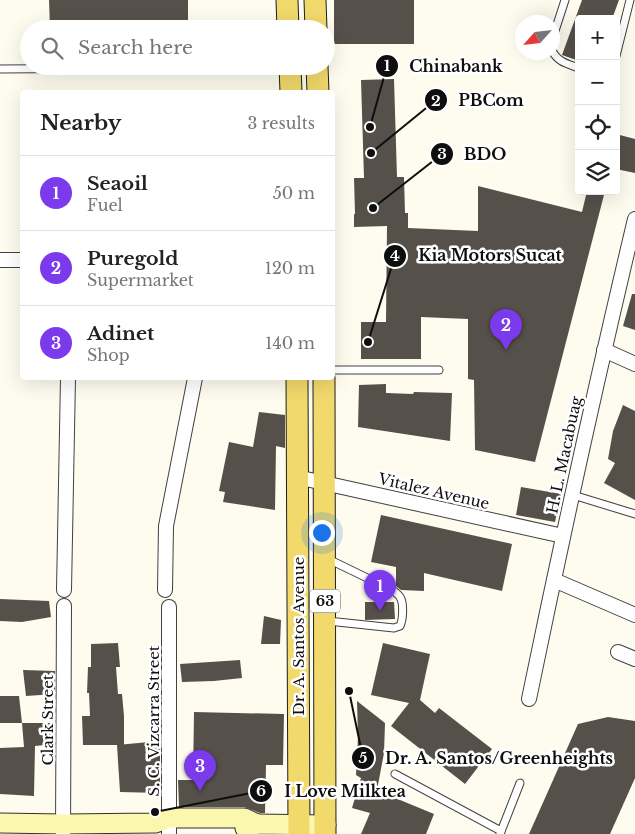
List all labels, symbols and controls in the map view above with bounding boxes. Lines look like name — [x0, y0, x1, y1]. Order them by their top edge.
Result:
north arrow — [515, 15, 560, 60]
map controls — [575, 15, 620, 195]
button: + — [575, 15, 620, 60]
search box — [20, 20, 335, 75]
icon: search — [38, 34, 66, 62]
text: Search here — [78, 36, 193, 59]
callout: Chinabank — [374, 51, 513, 82]
text: 1 — [384, 56, 391, 75]
text: Chinabank — [409, 56, 503, 76]
button: − — [575, 60, 620, 105]
callout: PBCom — [423, 85, 534, 116]
text: PBCom — [458, 90, 524, 110]
text: 2 — [431, 91, 441, 110]
button: locate — [575, 105, 620, 150]
text: Nearby — [40, 110, 121, 136]
text: 3 results — [247, 113, 315, 133]
callout: BDO — [429, 138, 517, 169]
text: 3 — [437, 144, 447, 163]
text: BDO — [464, 144, 506, 164]
button: layers — [575, 150, 620, 195]
text: Seaoil — [87, 172, 148, 195]
text: 1 — [53, 183, 59, 203]
text: 50 m — [273, 183, 315, 203]
text: Fuel — [87, 195, 123, 215]
callout: Kia Motors Sucat — [383, 240, 571, 271]
text: Kia Motors Sucat — [418, 245, 563, 265]
text: 4 — [390, 246, 400, 265]
text: Puregold — [87, 247, 179, 270]
text: 2 — [51, 258, 61, 278]
text: 120 m — [265, 258, 315, 278]
text: Supermarket — [87, 270, 194, 290]
pin: 2 — [490, 309, 522, 350]
text: Adinet — [87, 322, 154, 345]
text: 3 — [51, 333, 61, 353]
text: 140 m — [265, 333, 315, 353]
text: Shop — [87, 345, 130, 365]
street label: H. L. Macabuag — [542, 394, 586, 515]
street label: Vitalez Avenue — [376, 469, 491, 513]
your location — [309, 520, 335, 546]
street label: Dr. A. Santos Avenue — [289, 557, 308, 715]
pin: 1 — [364, 570, 396, 611]
road number: 63 — [310, 590, 340, 612]
street label: S. C. Vizcarra Street — [144, 645, 163, 796]
street label: Clark Street — [38, 674, 57, 765]
callout: Dr. A. Santos/Greenheights — [350, 743, 624, 774]
text: 5 — [359, 748, 368, 767]
text: Dr. A. Santos/Greenheights — [385, 748, 613, 768]
pin: 3 — [184, 750, 216, 791]
callout: I Love Milktea — [249, 775, 416, 806]
text: 6 — [256, 781, 266, 800]
text: I Love Milktea — [284, 781, 406, 801]

